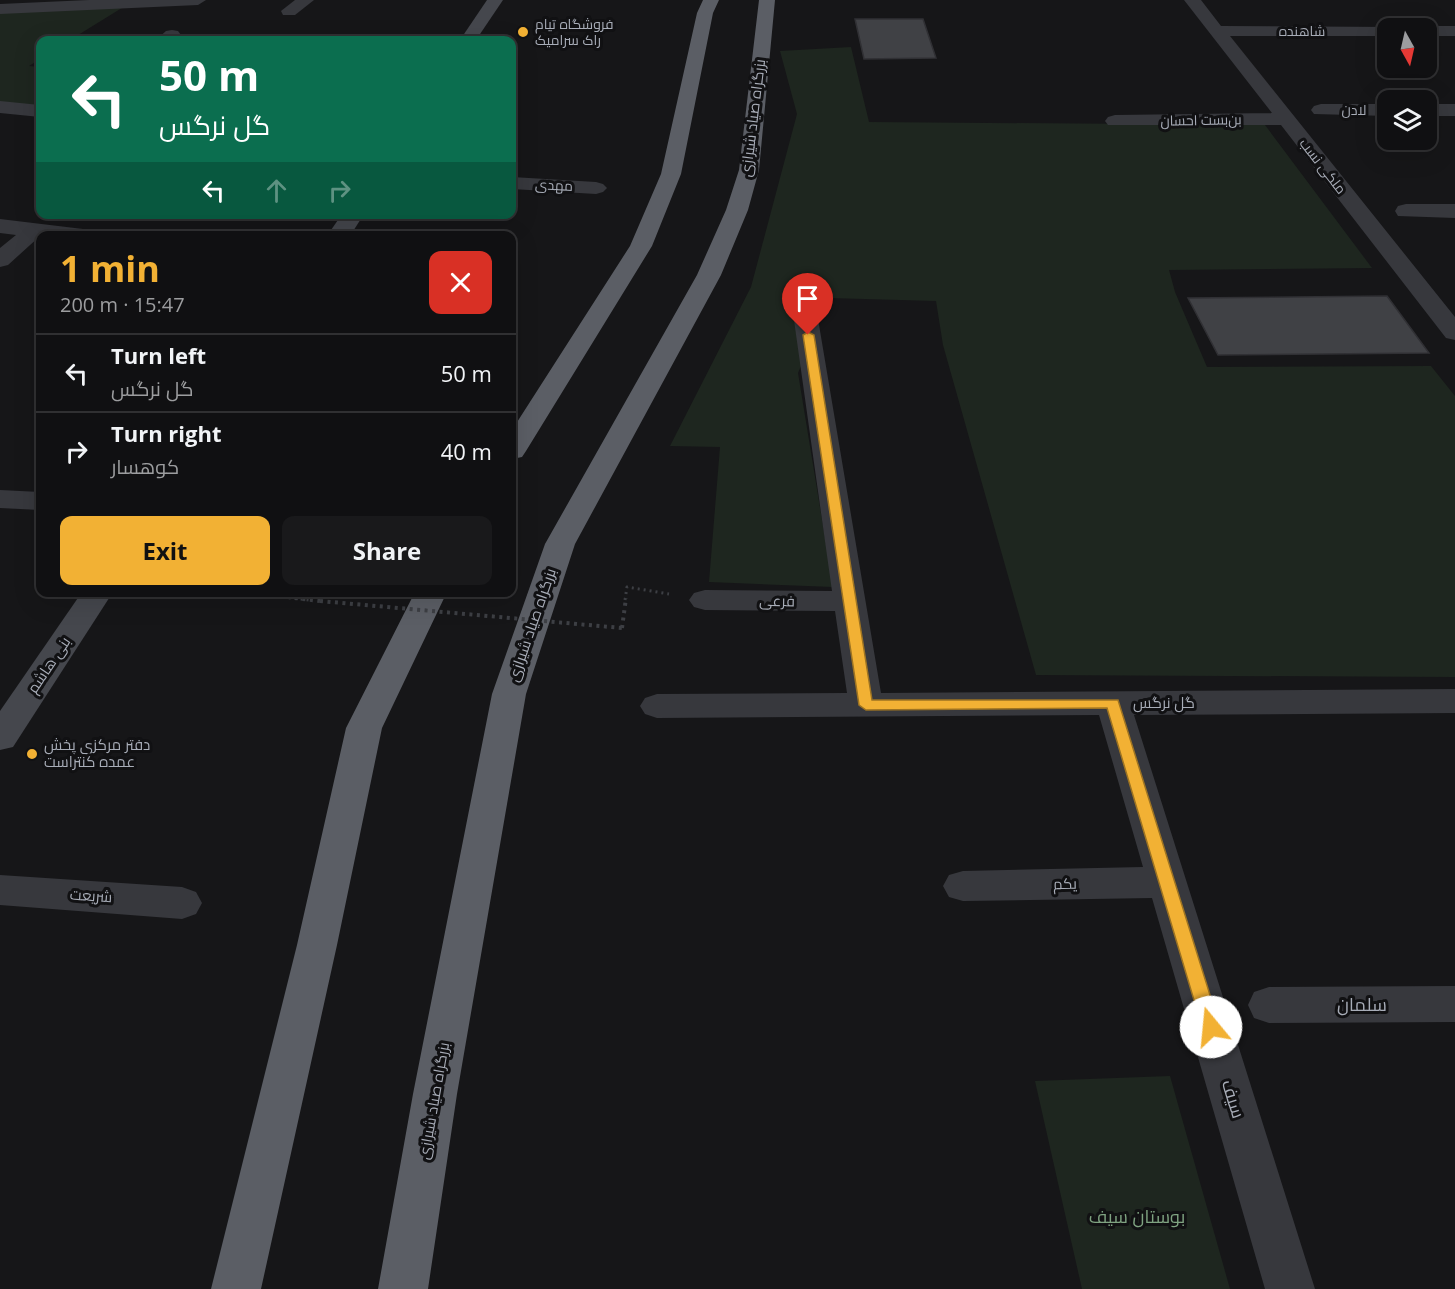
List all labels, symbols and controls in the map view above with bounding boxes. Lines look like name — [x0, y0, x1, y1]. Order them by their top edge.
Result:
place label: فروشگاه تیام راک سرامیک — [535, 14, 614, 49]
north arrow — [1377, 18, 1437, 78]
map controls — [1377, 18, 1437, 150]
street label: شاهنده — [1279, 21, 1325, 40]
marker: فروشگاه تیام راک سرامیک — [516, 25, 530, 39]
text: 50 m — [159, 46, 259, 103]
street label: بزرگراه صیاد شیرازی — [735, 58, 770, 178]
icon: left — [60, 60, 138, 138]
button: layers — [1377, 90, 1437, 150]
street label: لادن — [1341, 100, 1367, 119]
text: گل نرگس — [159, 106, 270, 143]
street label: بن‌بست احسان — [1160, 109, 1242, 130]
street label: ملکی نسب — [1296, 134, 1351, 197]
icon: left — [197, 174, 230, 207]
icon: ahead — [260, 174, 293, 207]
icon: right — [323, 174, 356, 207]
street label: مهدی — [534, 174, 574, 195]
text: 1 min — [60, 244, 160, 293]
button: close — [429, 251, 492, 314]
pin — [782, 273, 833, 335]
icon: arrive — [791, 282, 824, 315]
text: 200 m · 15:47 — [60, 291, 185, 318]
text: Turn left — [111, 340, 206, 370]
icon: left — [60, 357, 93, 390]
text: 50 m — [441, 358, 492, 388]
text: گل نرگس — [111, 375, 193, 402]
text: Turn right — [111, 418, 222, 448]
icon: right — [60, 435, 93, 468]
text: 40 m — [441, 436, 492, 466]
text: کوهسار — [111, 453, 179, 480]
button: Exit — [60, 516, 270, 585]
button: Share — [282, 516, 492, 585]
street label: بزرگراه صیاد شیرازی — [502, 565, 561, 684]
street label: فرعی — [759, 590, 795, 611]
street label: بنی هاشم — [22, 632, 75, 697]
street label: گل نرگس — [1133, 692, 1195, 713]
place label: دفتر مرکزی پخش عمده کنتراست — [44, 734, 150, 771]
marker: دفتر مرکزی پخش عمده کنتراست — [25, 747, 39, 761]
street label: یکم — [1053, 873, 1077, 894]
street label: شریعت — [69, 884, 113, 906]
street label: سلمان — [1337, 992, 1387, 1016]
position arrow — [1179, 995, 1243, 1059]
street label: بزرگراه صیاد شیرازی — [413, 1041, 454, 1161]
street label: سیف — [1217, 1076, 1251, 1121]
park label: بوستان سیف — [1089, 1204, 1185, 1228]

